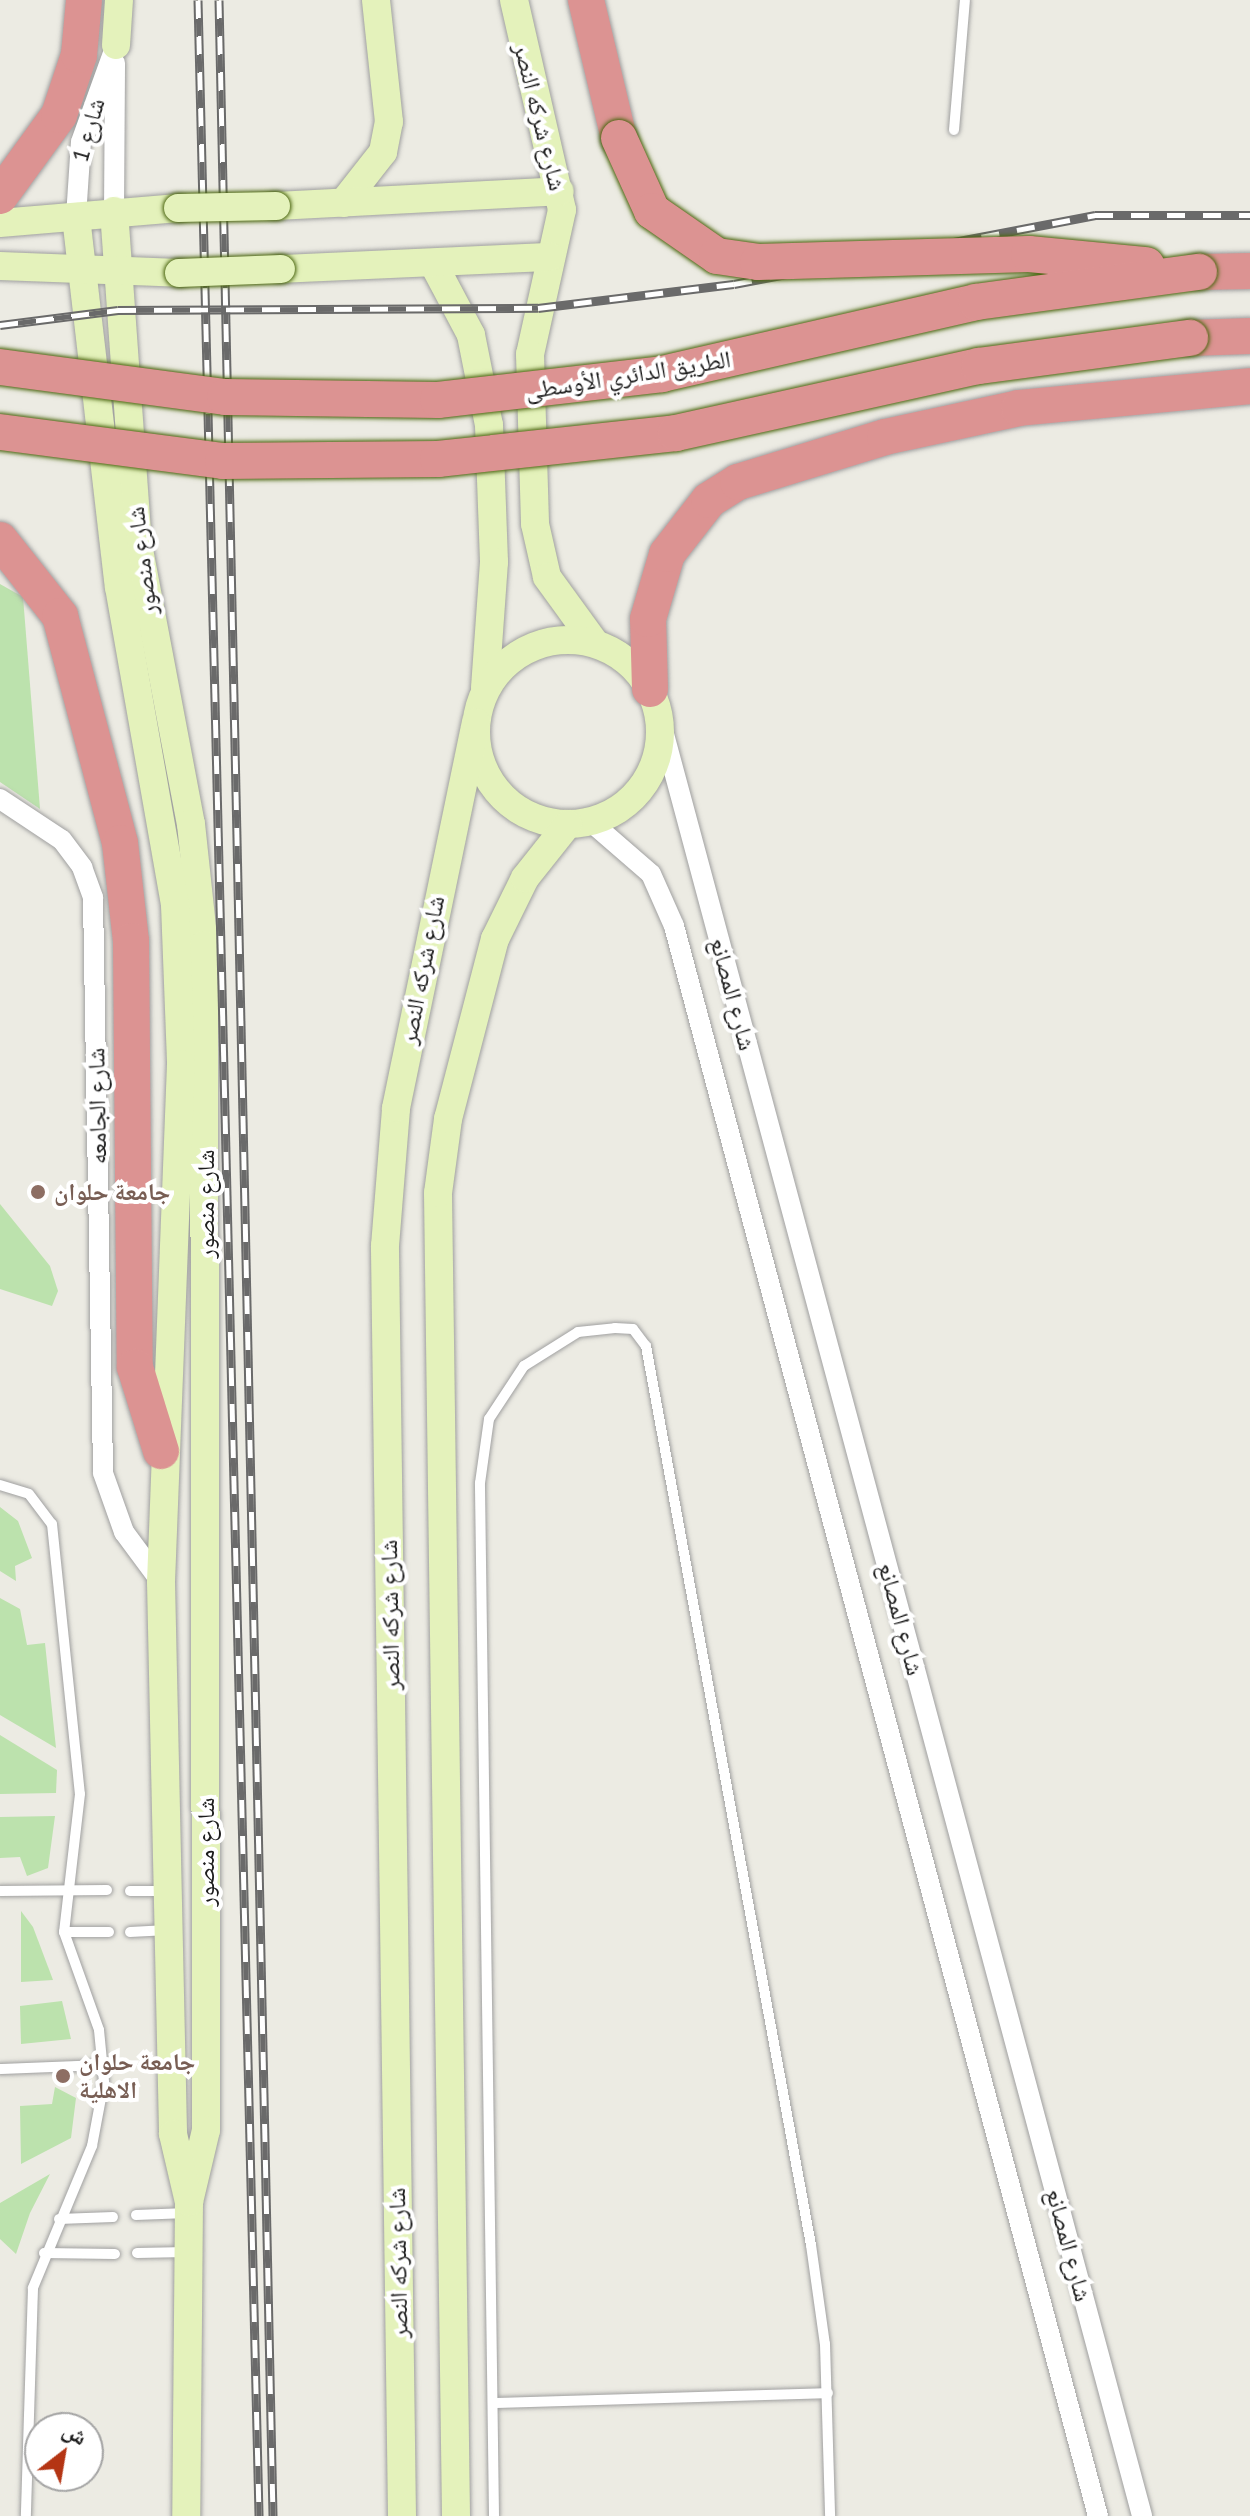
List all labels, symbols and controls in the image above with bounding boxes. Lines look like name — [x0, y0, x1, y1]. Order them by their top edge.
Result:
street label: شارع شركه النصر — [508, 40, 572, 194]
street label: شارع 1 — [65, 95, 111, 165]
street label: الطريق الدائري الأوسطى — [523, 345, 733, 405]
street label: شارع منصور — [121, 505, 163, 617]
street label: شارع شركه النصر — [393, 893, 451, 1047]
street label: شارع المصانع — [704, 934, 762, 1054]
street label: شارع الجامعه — [82, 1047, 112, 1165]
street label: شارع منصور — [192, 1149, 220, 1259]
place label: جامعة حلوان — [54, 1178, 170, 1206]
marker: جامعة حلوان — [29, 1183, 47, 1201]
street label: شارع شركه النصر — [374, 1539, 406, 1691]
street label: شارع المصانع — [872, 1559, 930, 1679]
street label: شارع منصور — [192, 1797, 220, 1907]
place label: جامعة حلوان الاهلية — [79, 2048, 195, 2104]
marker: جامعة حلوان الاهلية — [54, 2067, 72, 2085]
street label: شارع المصانع — [1040, 2185, 1098, 2305]
street label: شارع شركه النصر — [382, 2187, 414, 2339]
north arrow — [24, 2412, 104, 2492]
text: ش — [58, 2415, 93, 2451]

